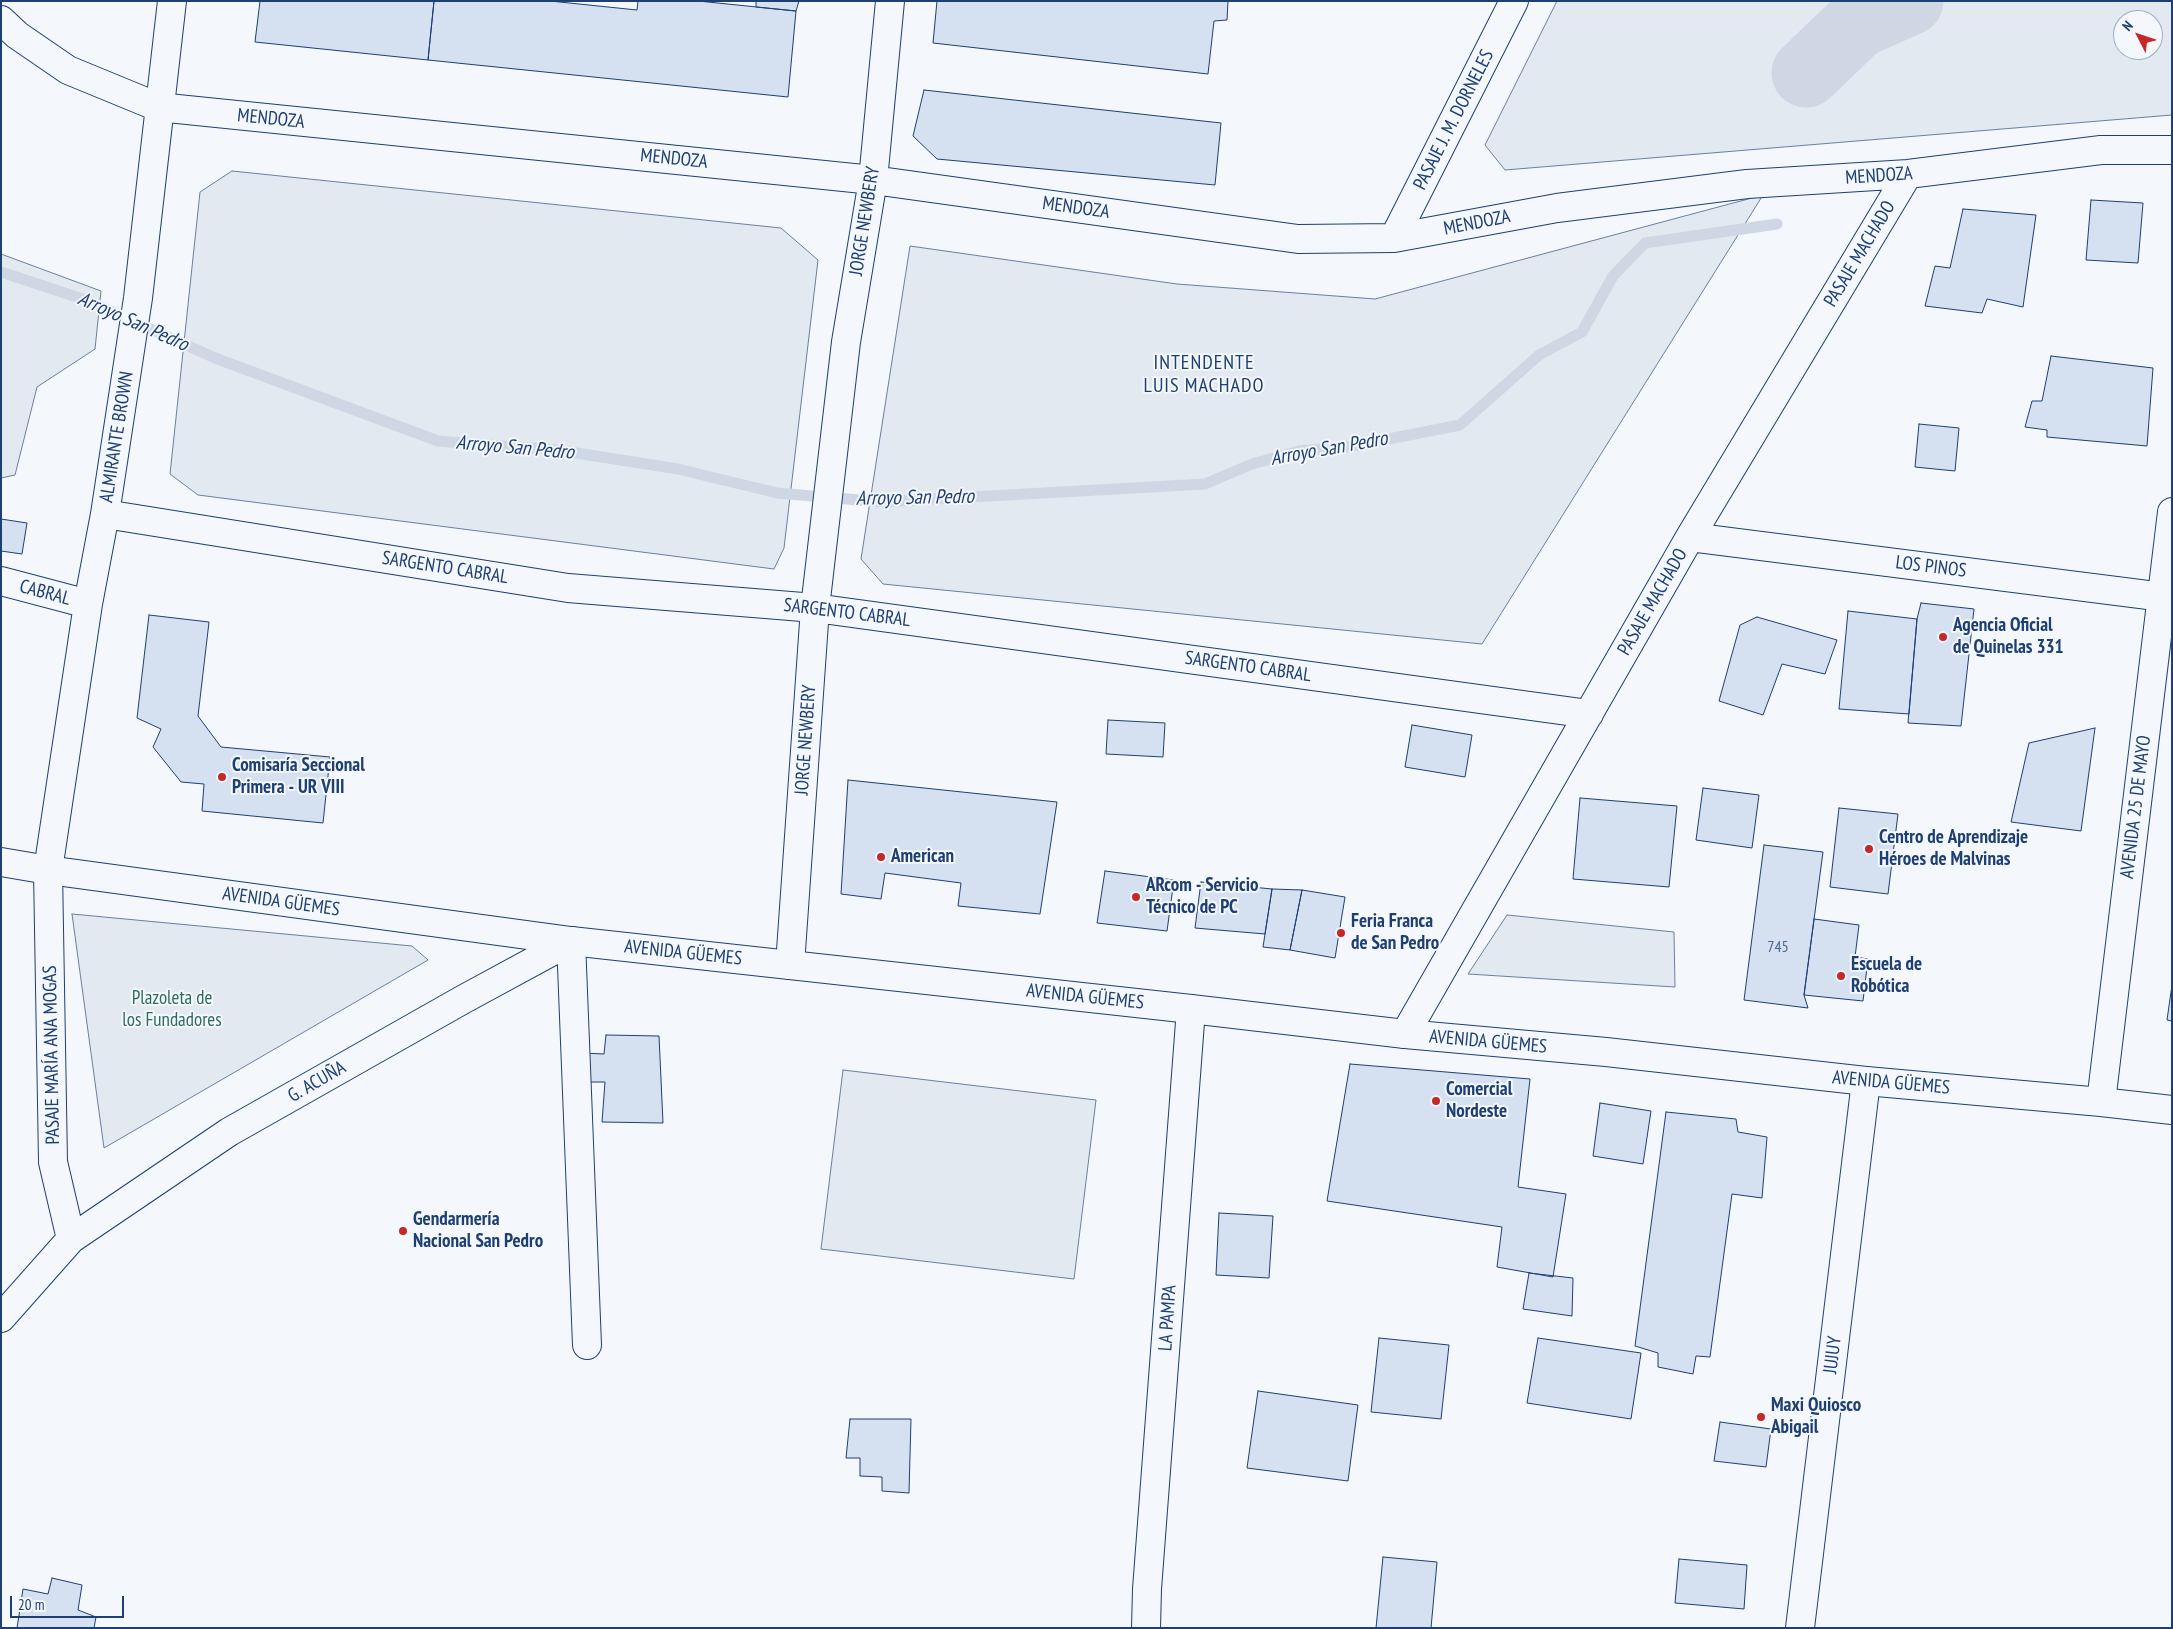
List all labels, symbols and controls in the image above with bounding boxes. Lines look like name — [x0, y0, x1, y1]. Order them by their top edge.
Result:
north arrow — [2113, 10, 2163, 60]
text: N — [2118, 17, 2137, 35]
street label: PASAJE J. M. DORNELES — [1409, 46, 1499, 194]
street label: MENDOZA — [236, 104, 306, 134]
street label: MENDOZA — [639, 144, 709, 174]
street label: MENDOZA — [1845, 162, 1913, 190]
street label: JORGE NEWBERY — [845, 165, 885, 277]
street label: MENDOZA — [1041, 192, 1111, 224]
street label: PASAJE MACHADO — [1819, 197, 1901, 311]
street label: MENDOZA — [1442, 205, 1512, 241]
water label: Arroyo San Pedro — [74, 287, 192, 357]
district label: INTENDENTE LUIS MACHADO — [1142, 351, 1266, 398]
street label: ALMIRANTE BROWN — [95, 370, 139, 504]
water label: Arroyo San Pedro — [1269, 427, 1389, 471]
water label: Arroyo San Pedro — [455, 431, 575, 465]
water label: Arroyo San Pedro — [856, 485, 974, 511]
street label: PASAJE MACHADO — [1613, 545, 1693, 659]
street label: SARGENTO CABRAL — [380, 547, 510, 589]
street label: LOS PINOS — [1894, 551, 1968, 583]
street label: CABRAL — [17, 575, 73, 611]
street label: SARGENTO CABRAL — [782, 594, 912, 632]
place label: Agencia Oficial de Quinelas 331 — [1953, 615, 2064, 659]
marker: Agencia Oficial de Quinelas 331 — [1937, 631, 1949, 643]
street label: SARGENTO CABRAL — [1183, 647, 1313, 687]
street label: JORGE NEWBERY — [791, 684, 821, 796]
street label: AVENIDA 25 DE MAYO — [2116, 734, 2156, 880]
place label: Comisaría Seccional Primera - UR VIII — [232, 755, 365, 799]
marker: Comisaría Seccional Primera - UR VIII — [216, 771, 228, 783]
place label: Centro de Aprendizaje Héroes de Malvinas — [1879, 827, 2028, 871]
marker: Centro de Aprendizaje Héroes de Malvinas — [1863, 843, 1875, 855]
place label: American — [891, 846, 954, 868]
marker: American — [875, 851, 887, 863]
place label: ARcom - Servicio Técnico de PC — [1146, 875, 1258, 919]
street label: AVENIDA GÜEMES — [221, 882, 341, 922]
marker: ARcom - Servicio Técnico de PC — [1130, 891, 1142, 903]
place label: Feria Franca de San Pedro — [1351, 911, 1439, 955]
marker: Feria Franca de San Pedro — [1335, 927, 1347, 939]
street label: AVENIDA GÜEMES — [623, 935, 743, 971]
house number: 745 — [1767, 937, 1789, 957]
place label: Escuela de Robótica — [1851, 954, 1922, 998]
street label: PASAJE MARÍA ANA MOGAS — [39, 965, 65, 1145]
marker: Escuela de Robótica — [1835, 970, 1847, 982]
street label: AVENIDA GÜEMES — [1025, 979, 1145, 1015]
park label: Plazoleta de los Fundadores — [122, 988, 222, 1032]
street label: AVENIDA GÜEMES — [1428, 1025, 1548, 1059]
street label: G. ACUÑA — [284, 1056, 350, 1108]
street label: AVENIDA GÜEMES — [1831, 1066, 1951, 1100]
place label: Comercial Nordeste — [1446, 1079, 1512, 1123]
marker: Comercial Nordeste — [1430, 1095, 1442, 1107]
place label: Gendarmería Nacional San Pedro — [413, 1209, 543, 1253]
marker: Gendarmería Nacional San Pedro — [397, 1225, 409, 1237]
street label: LA PAMPA — [1154, 1284, 1182, 1352]
street label: JUJUY — [1819, 1335, 1847, 1375]
place label: Maxi Quiosco Abigail — [1771, 1395, 1861, 1439]
marker: Maxi Quiosco Abigail — [1755, 1411, 1767, 1423]
scale bar — [12, 1586, 126, 1618]
text: 20 m — [18, 1595, 44, 1614]

